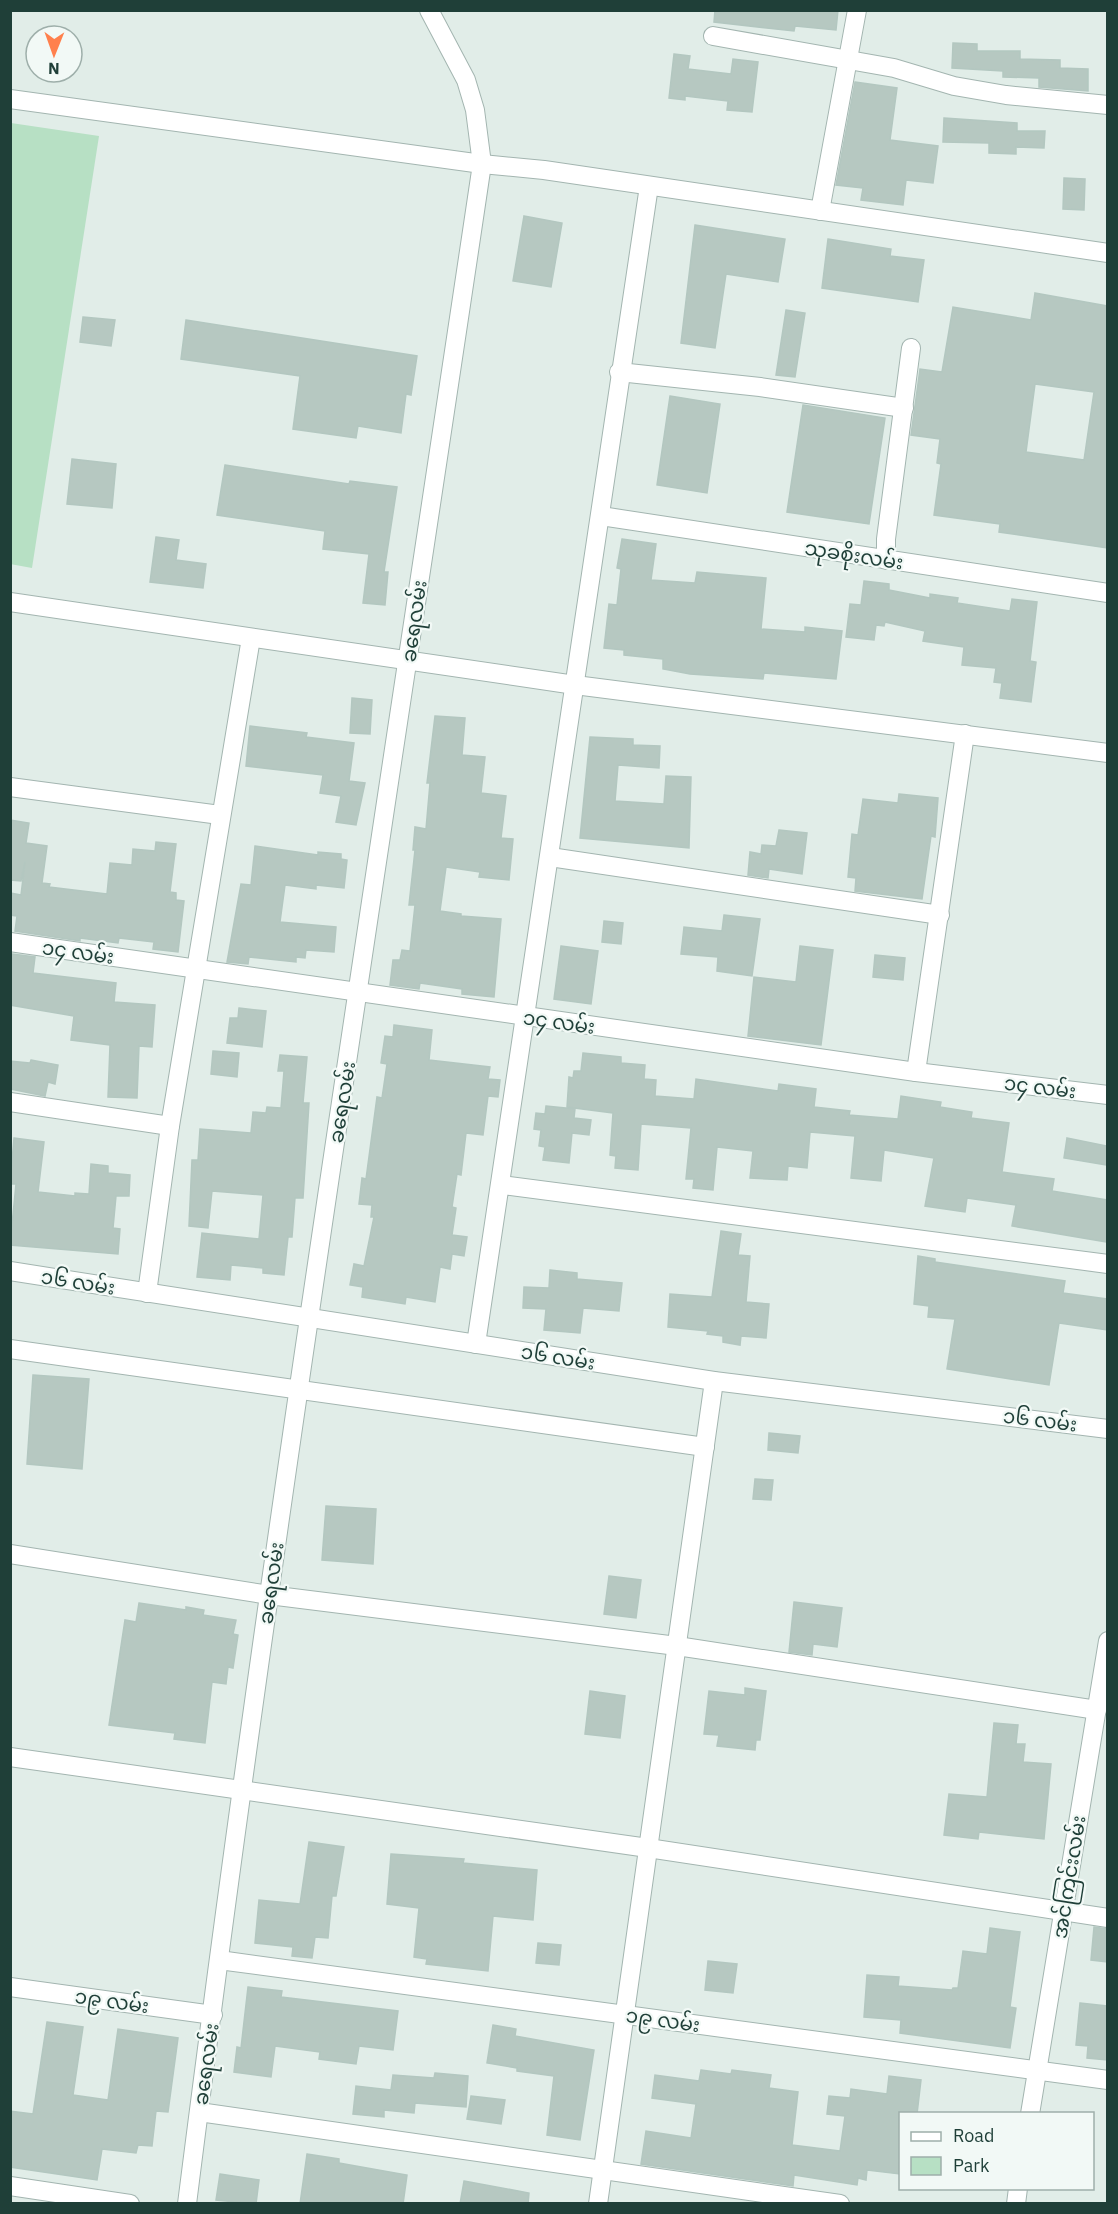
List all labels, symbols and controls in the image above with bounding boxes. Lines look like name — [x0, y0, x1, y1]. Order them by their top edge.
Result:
north arrow — [24, 24, 84, 84]
text: N — [48, 59, 60, 79]
street label: သုခစိုးလမ်း — [802, 533, 905, 580]
street label: ခရေလမ်း — [394, 578, 436, 664]
street label: ၁၄ လမ်း — [40, 933, 116, 973]
street label: ၁၄ လမ်း — [521, 1003, 597, 1043]
street label: ခရေလမ်း — [322, 1059, 364, 1145]
street label: ၁၄ လမ်း — [1002, 1069, 1078, 1107]
street label: ၁၆ လမ်း — [39, 1262, 117, 1301]
street label: ၁၆ လမ်း — [519, 1337, 597, 1376]
street label: ၁၆ လမ်း — [1001, 1402, 1079, 1437]
street label: ခရေလမ်း — [251, 1540, 293, 1626]
street label: အင်ကြင်းလမ်း — [1045, 1813, 1095, 1941]
street label: ၁၉ လမ်း — [73, 1982, 151, 2022]
street label: ၁၉ လမ်း — [624, 2001, 702, 2041]
street label: ခရေလမ်း — [186, 2021, 228, 2107]
legend — [899, 2112, 1094, 2190]
text: Road — [953, 2124, 994, 2147]
text: Park — [953, 2154, 990, 2177]

